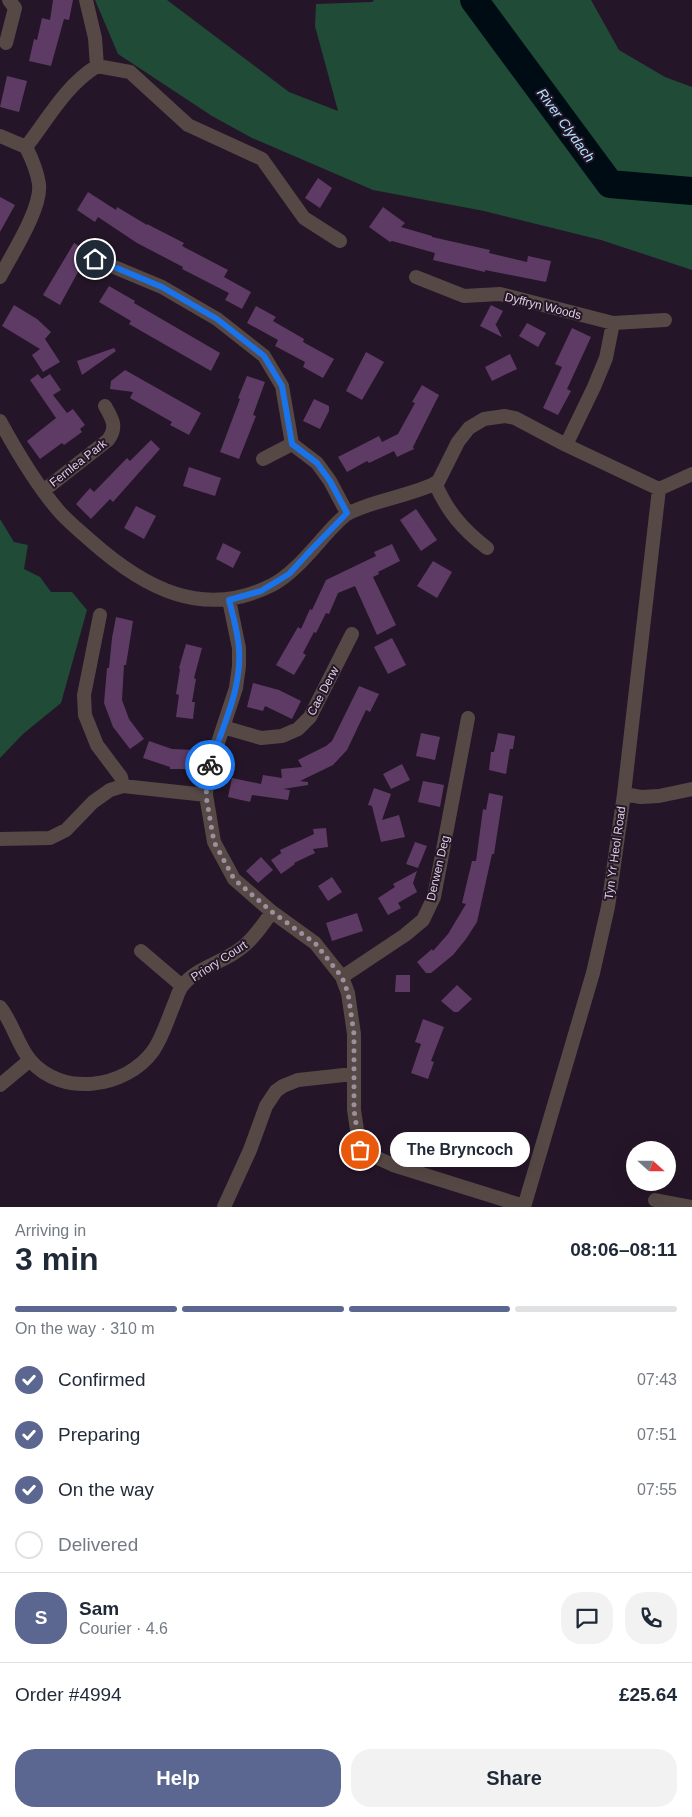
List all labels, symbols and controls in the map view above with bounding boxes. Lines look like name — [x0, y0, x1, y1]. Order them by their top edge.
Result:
water label: River Clydach — [534, 85, 598, 165]
pin — [74, 238, 116, 280]
icon: home — [81, 245, 109, 273]
street label: Dyffryn Woods — [503, 290, 583, 322]
street label: Fernlea Park — [47, 436, 110, 490]
street label: Cae Derw — [304, 664, 342, 718]
courier — [185, 740, 235, 790]
icon: bike — [196, 751, 224, 779]
street label: Tyn Yr Heol Road — [601, 805, 629, 901]
street label: Derwen Deg — [424, 834, 452, 902]
street label: Priory Court — [188, 937, 250, 984]
pin — [339, 1129, 381, 1171]
callout: The Bryncoch — [390, 1132, 530, 1168]
icon: bag — [346, 1136, 374, 1164]
text: The Bryncoch — [407, 1141, 513, 1158]
north arrow — [626, 1141, 676, 1191]
map controls — [626, 1141, 676, 1191]
text: Arriving in — [15, 1222, 86, 1239]
text: 08:06–08:11 — [570, 1239, 677, 1260]
text: 3 min — [15, 1241, 99, 1277]
text: On the way · 310 m — [15, 1320, 155, 1337]
icon: check — [15, 1366, 43, 1394]
text: Confirmed — [58, 1369, 146, 1390]
text: 07:43 — [637, 1371, 677, 1388]
icon: check — [15, 1421, 43, 1449]
text: Preparing — [58, 1424, 140, 1445]
text: 07:51 — [637, 1426, 677, 1443]
icon: check — [15, 1476, 43, 1504]
text: On the way — [58, 1479, 154, 1500]
text: 07:55 — [637, 1481, 677, 1498]
text: Delivered — [58, 1534, 138, 1555]
button: chat — [561, 1592, 613, 1644]
button: phone — [625, 1592, 677, 1644]
text: Sam — [79, 1598, 119, 1619]
text: S — [35, 1607, 47, 1628]
text: Courier · 4.6 — [79, 1620, 168, 1637]
text: Order #4994 — [15, 1684, 122, 1705]
text: £25.64 — [619, 1684, 677, 1705]
button: Help — [15, 1749, 341, 1807]
button: Share — [351, 1749, 677, 1807]

